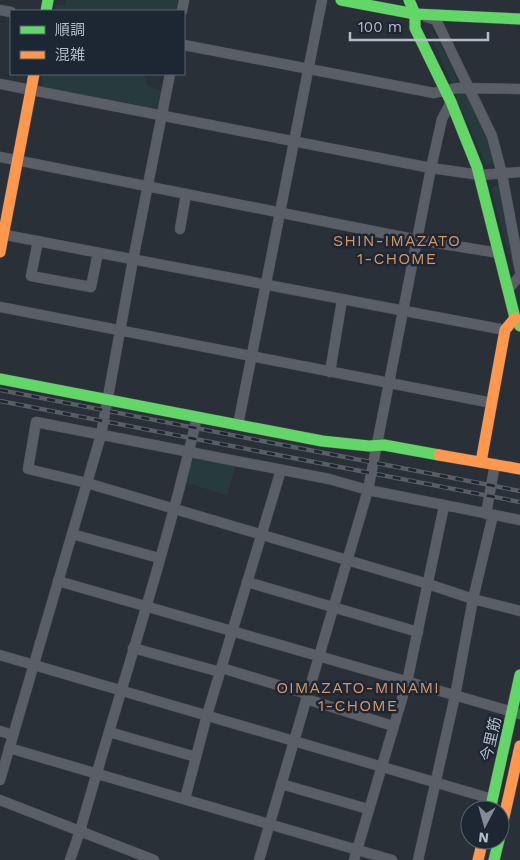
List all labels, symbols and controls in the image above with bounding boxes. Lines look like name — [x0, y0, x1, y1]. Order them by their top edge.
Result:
legend — [10, 10, 185, 75]
scale bar — [350, 10, 488, 42]
text: 100 m — [358, 18, 402, 36]
text: 順調 — [55, 21, 85, 39]
text: 混雑 — [55, 46, 85, 64]
district label: SHIN-IMAZATO 1-CHOME — [333, 231, 461, 268]
district label: OIMAZATO-MINAMI 1-CHOME — [276, 678, 440, 715]
street label: 今里筋 — [477, 715, 505, 763]
north arrow — [460, 800, 510, 850]
text: N — [478, 829, 490, 846]

